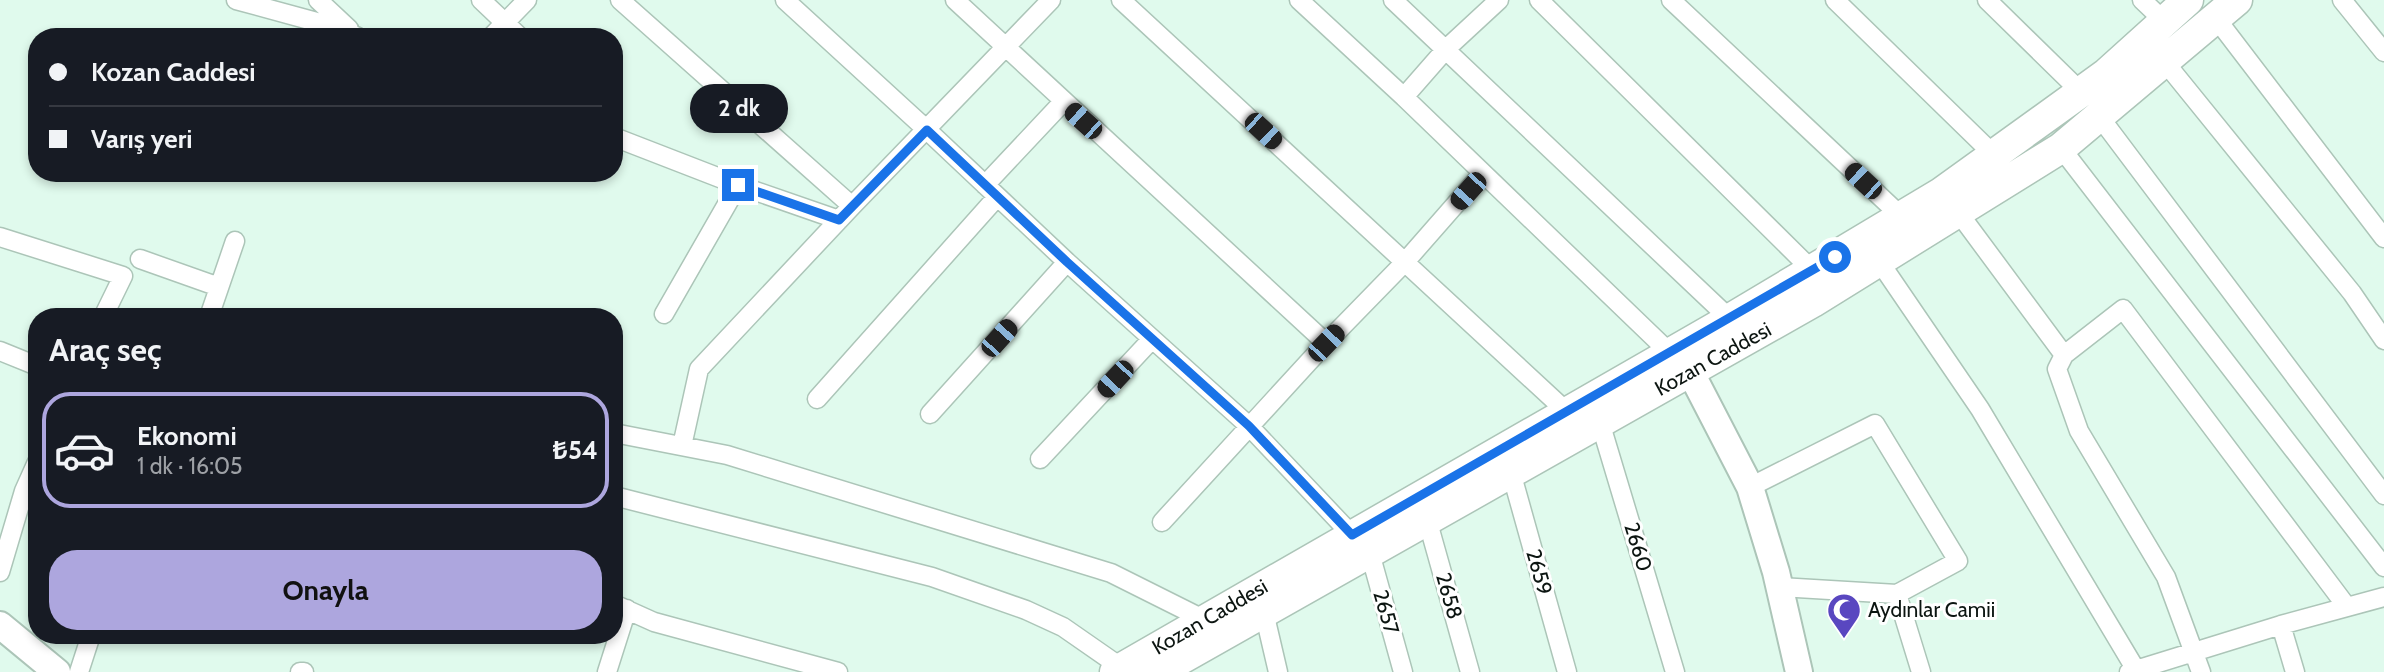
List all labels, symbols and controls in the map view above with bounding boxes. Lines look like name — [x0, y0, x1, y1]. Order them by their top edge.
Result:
text: Kozan Caddesi — [91, 56, 256, 88]
callout: 2 dk — [689, 83, 787, 132]
text: 2 dk — [718, 94, 760, 122]
car — [1061, 99, 1106, 143]
car — [1241, 109, 1286, 153]
text: Varış yeri — [91, 123, 193, 155]
car — [1841, 159, 1886, 203]
car — [1447, 168, 1490, 214]
route end — [722, 169, 754, 201]
route start — [1819, 241, 1851, 273]
car — [978, 315, 1021, 361]
street label: Kozan Caddesi — [1650, 316, 1775, 401]
car — [1304, 321, 1349, 365]
text: Araç seç — [49, 330, 162, 369]
car — [1093, 356, 1138, 402]
icon: car — [53, 419, 116, 482]
text: Ekonomi — [137, 420, 237, 452]
text: ₺54 — [552, 434, 598, 466]
text: 1 dk · 16:05 — [137, 452, 242, 480]
street label: 2660 — [1619, 520, 1658, 574]
street label: 2659 — [1521, 546, 1558, 598]
button: Onayla — [49, 550, 602, 630]
street label: 2658 — [1431, 570, 1468, 622]
street label: Kozan Caddesi — [1148, 573, 1272, 660]
street label: 2657 — [1368, 587, 1405, 637]
mosque icon: Aydınlar Camii — [1825, 591, 1863, 640]
place label: Aydınlar Camii — [1868, 597, 1995, 622]

